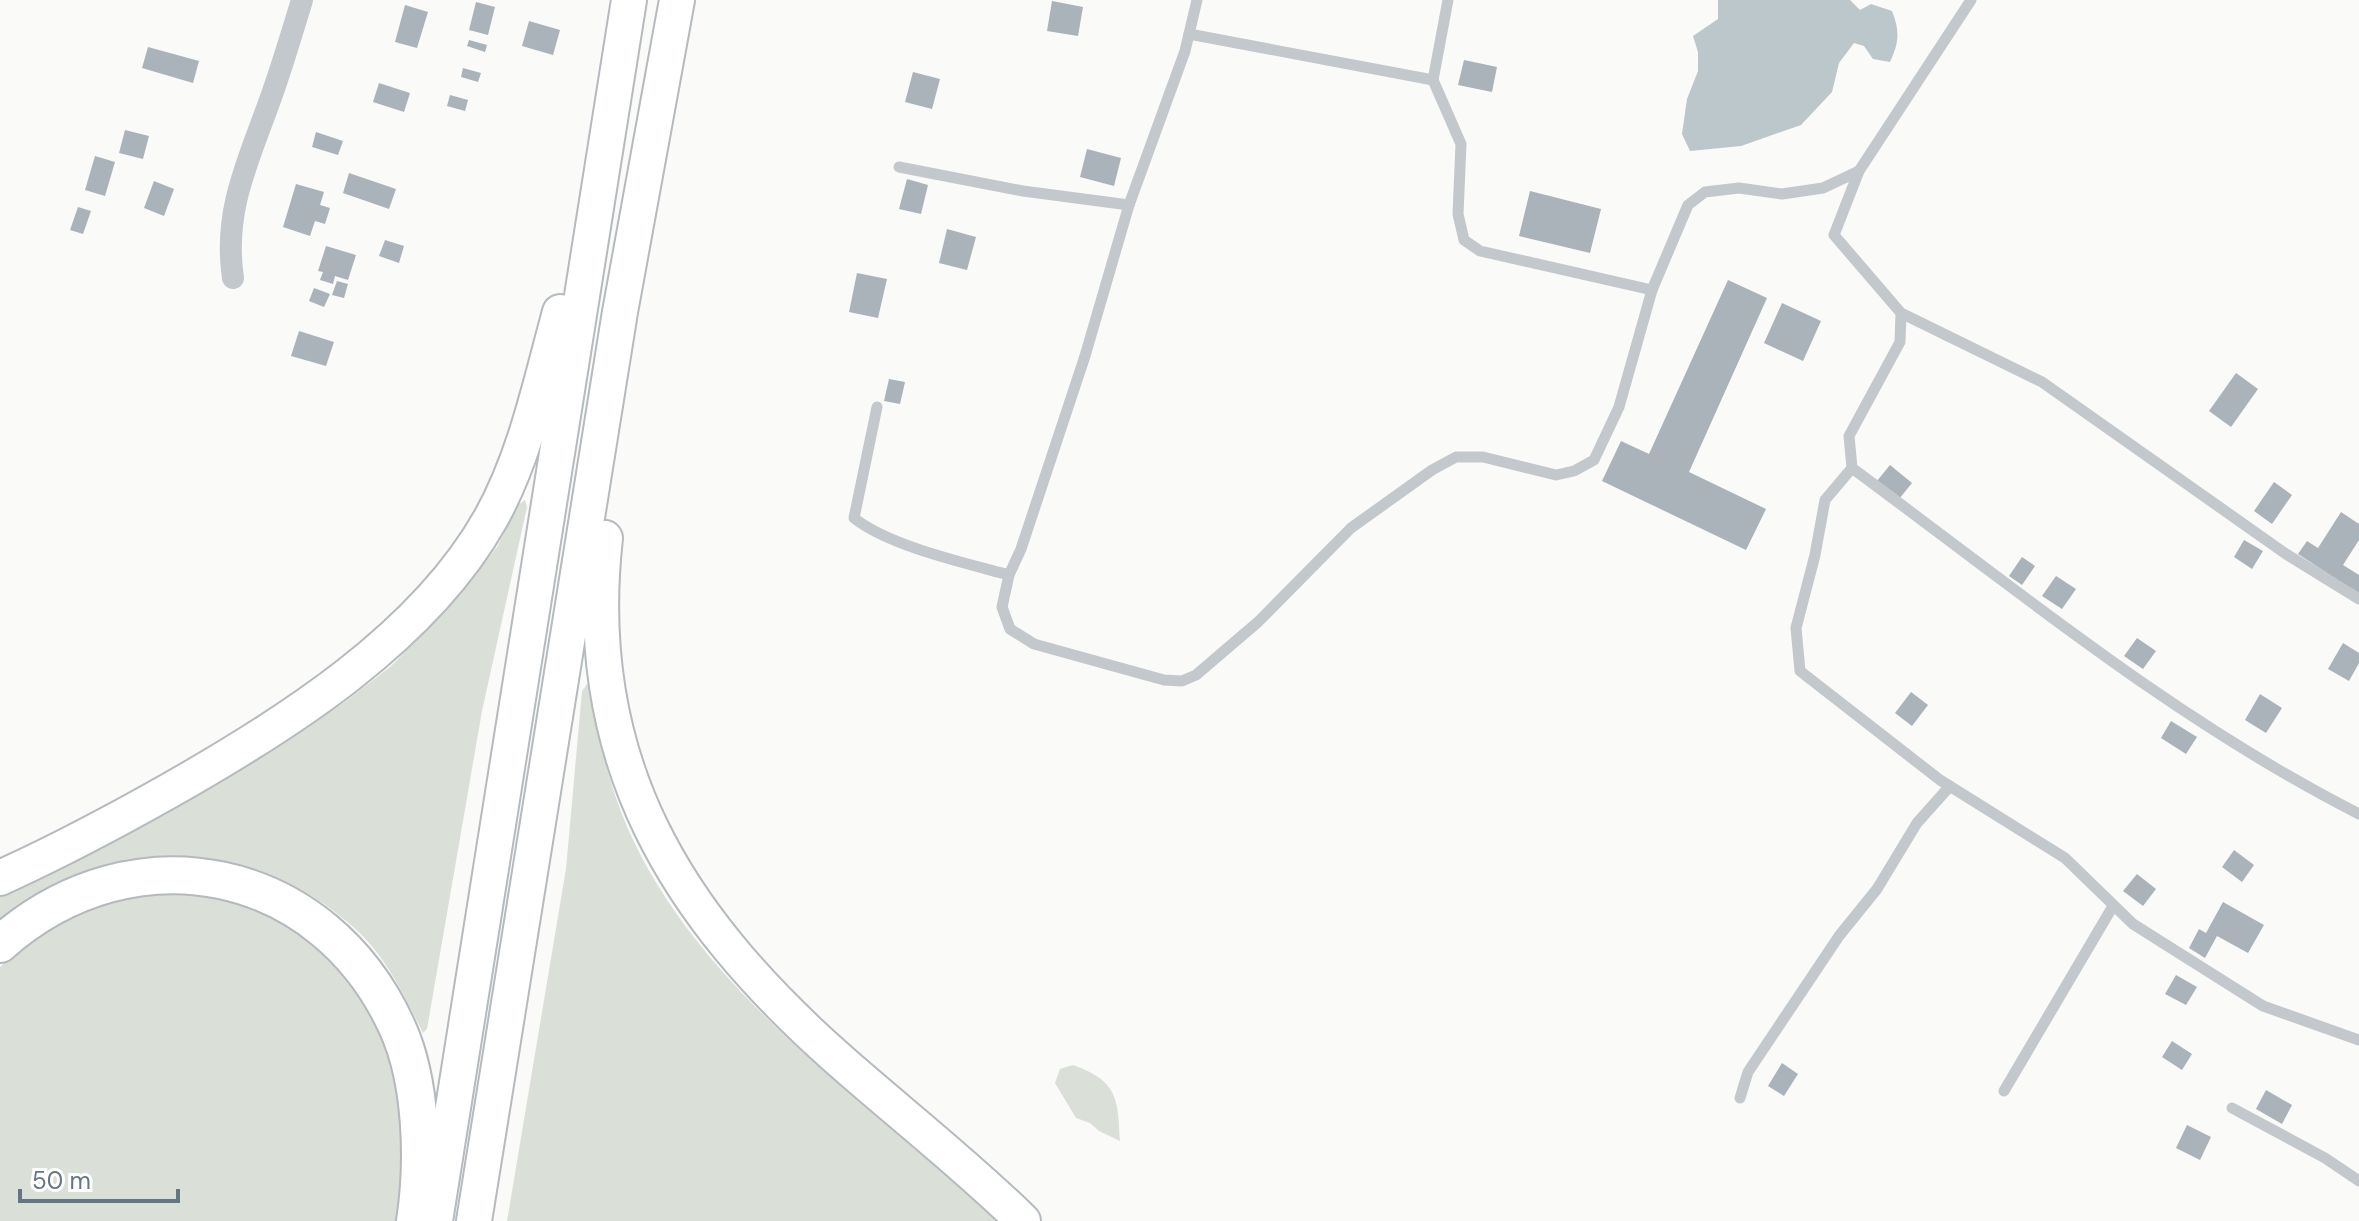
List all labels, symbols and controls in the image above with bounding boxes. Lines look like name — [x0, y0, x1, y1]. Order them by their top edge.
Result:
scale bar — [20, 1153, 178, 1203]
text: 50 m — [32, 1165, 91, 1196]

